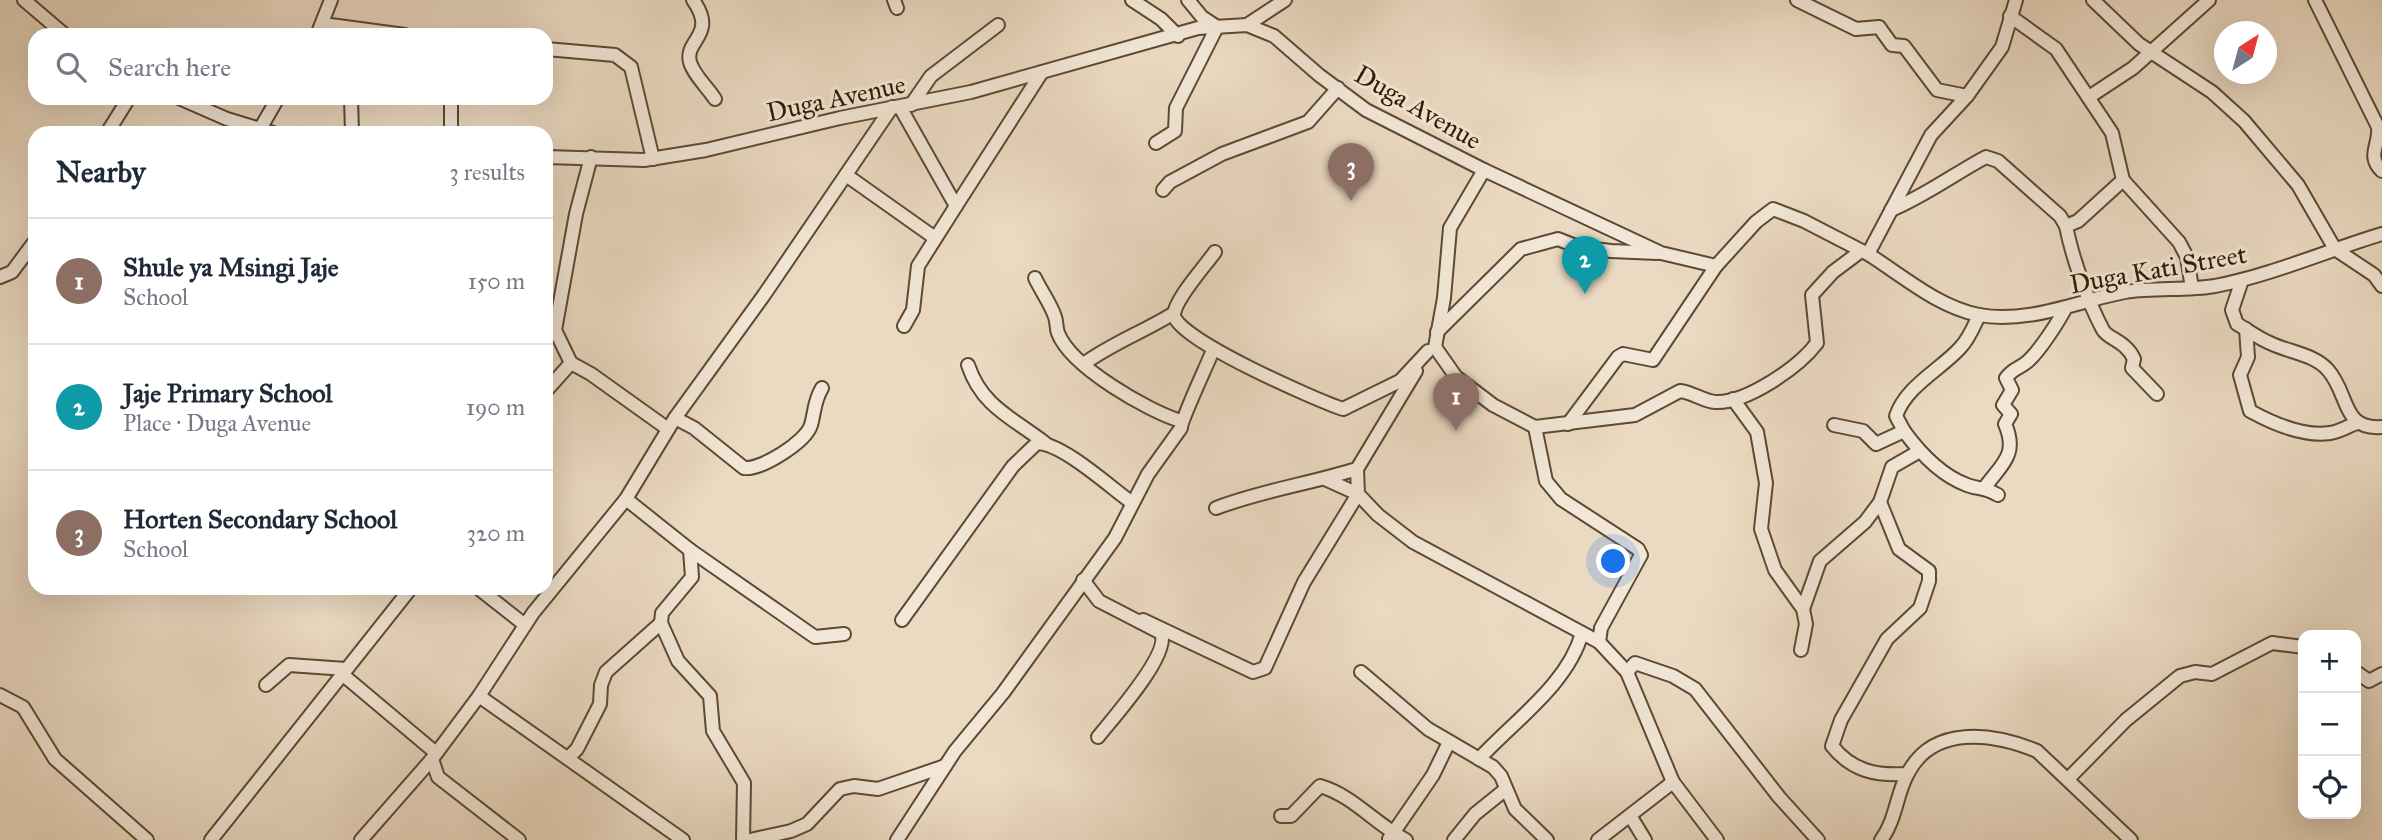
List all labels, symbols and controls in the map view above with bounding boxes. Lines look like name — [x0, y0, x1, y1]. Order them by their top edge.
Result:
north arrow — [2214, 21, 2277, 84]
search box — [28, 28, 553, 105]
icon: search — [52, 48, 90, 86]
text: Search here — [108, 51, 231, 83]
street label: Duga Avenue — [1349, 58, 1487, 156]
street label: Duga Avenue — [764, 68, 909, 128]
pin: 3 — [1328, 143, 1374, 201]
text: Nearby — [56, 154, 146, 190]
text: 3 results — [449, 158, 525, 186]
pin: 2 — [1562, 236, 1608, 294]
street label: Duga Kati Street — [2067, 238, 2249, 300]
text: Shule ya Msingi Jaje — [123, 251, 339, 283]
text: 1 — [74, 267, 84, 295]
text: 150 m — [468, 267, 525, 295]
text: School — [123, 283, 188, 311]
pin: 1 — [1433, 373, 1479, 431]
text: Jaje Primary School — [123, 377, 332, 409]
text: 2 — [73, 393, 85, 421]
text: 190 m — [466, 393, 525, 421]
text: Place · Duga Avenue — [123, 409, 311, 437]
text: Horten Secondary School — [123, 503, 397, 535]
text: 3 — [74, 519, 84, 547]
text: 320 m — [467, 519, 525, 547]
text: School — [123, 535, 188, 563]
your location — [1596, 544, 1630, 578]
map controls — [2298, 630, 2361, 819]
button: + — [2298, 630, 2361, 693]
button: − — [2298, 693, 2361, 756]
button: locate — [2298, 756, 2361, 819]

